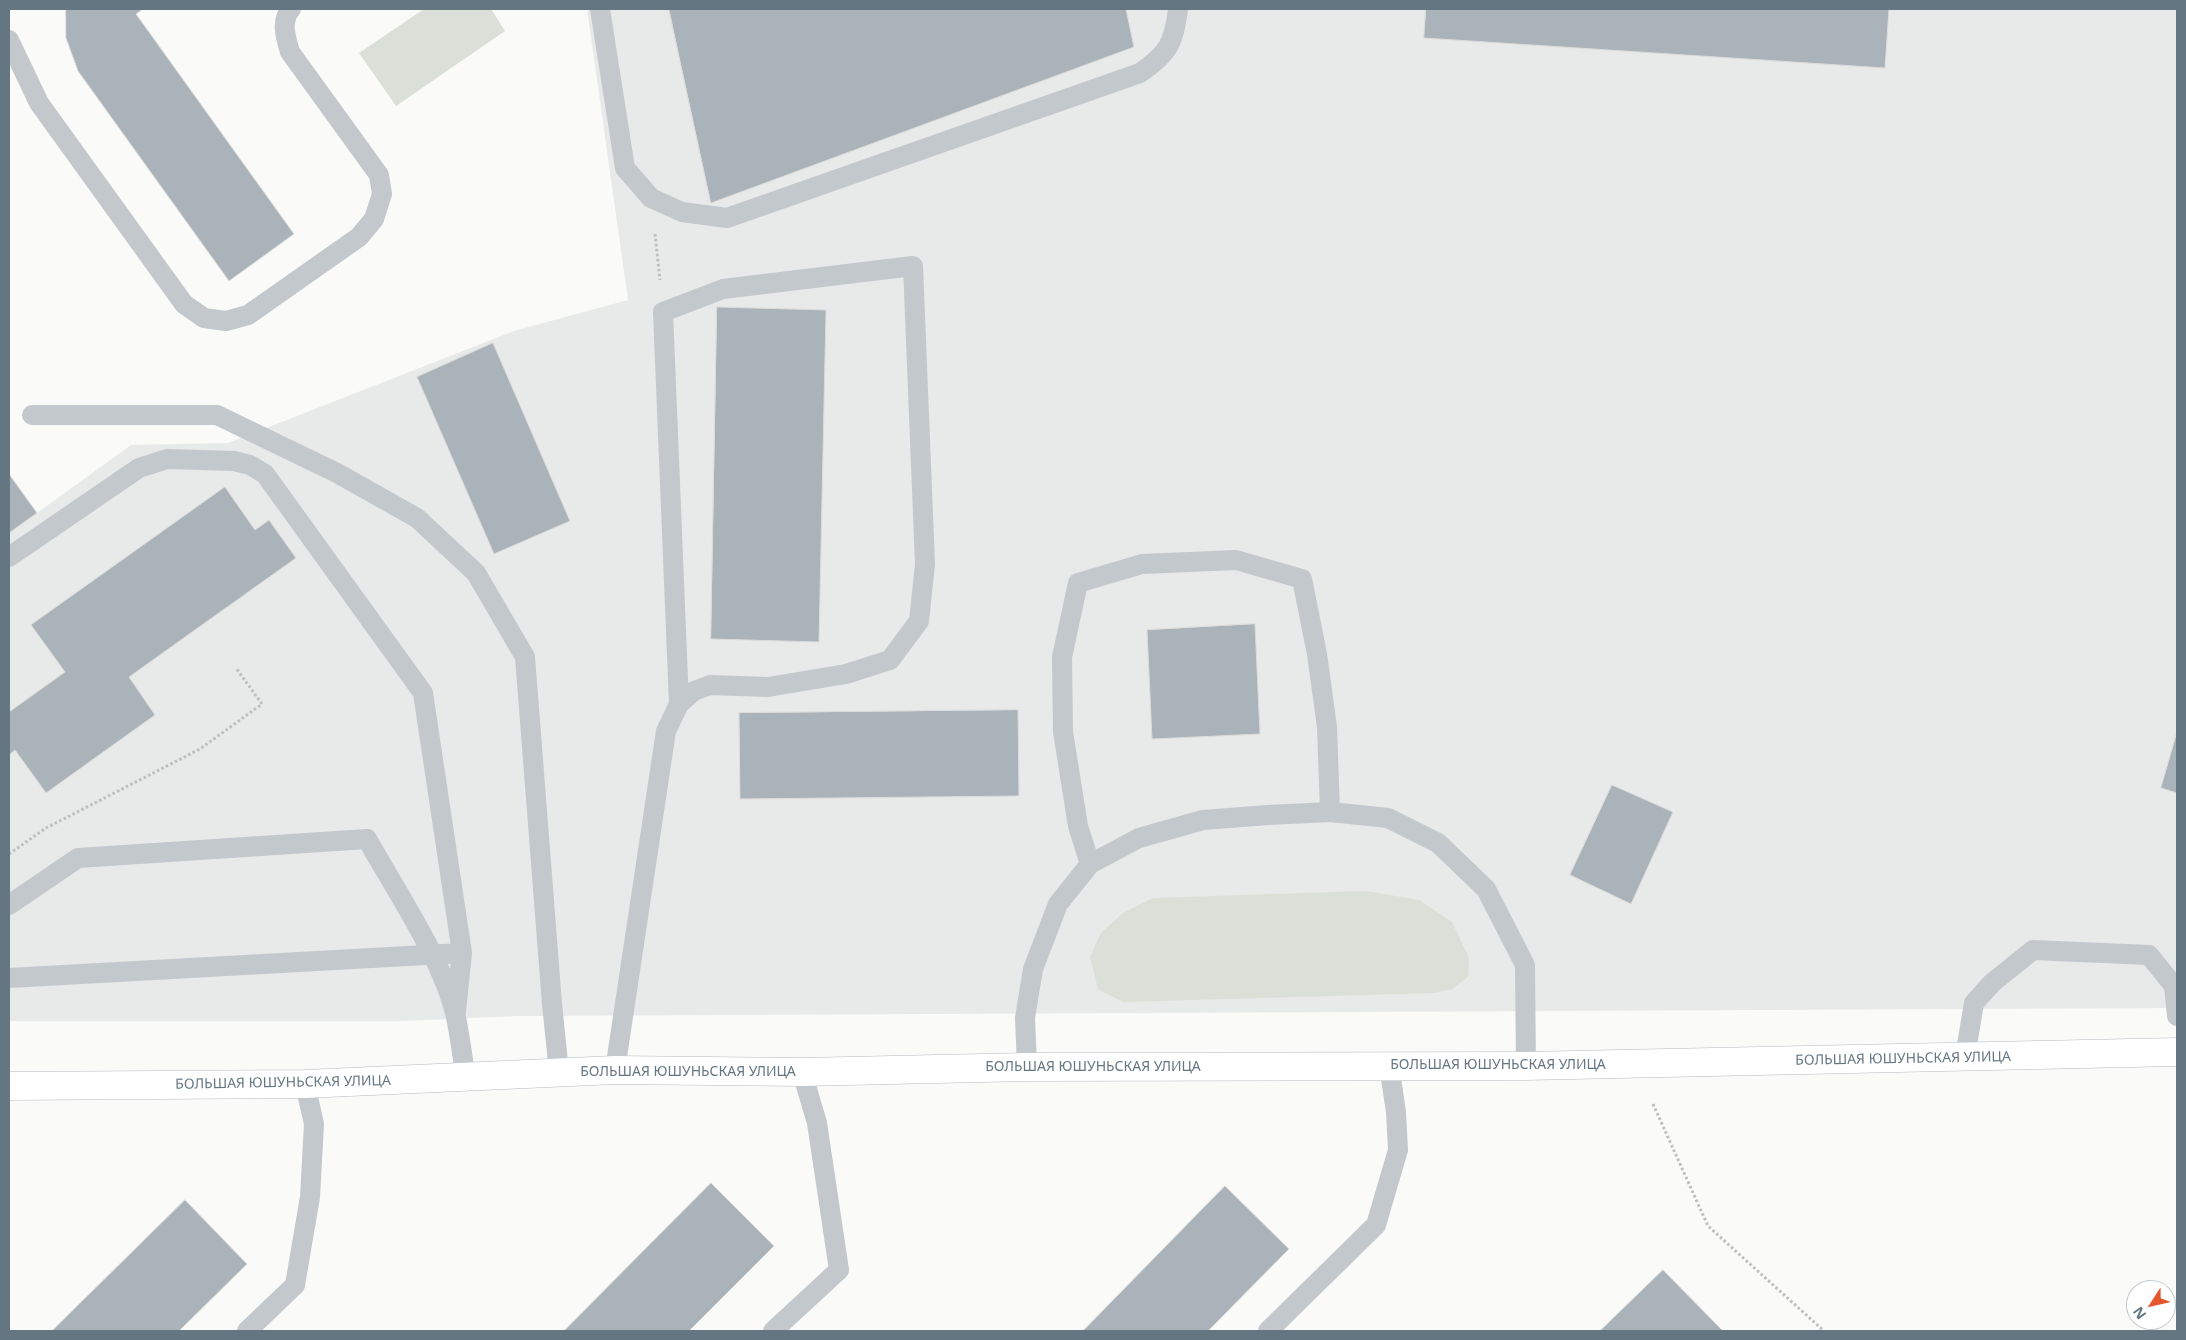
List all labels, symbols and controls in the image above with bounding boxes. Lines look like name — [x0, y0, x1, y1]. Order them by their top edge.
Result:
street label: БОЛЬШАЯ ЮШУНЬСКАЯ УЛИЦА — [1795, 1049, 2011, 1069]
street label: БОЛЬШАЯ ЮШУНЬСКАЯ УЛИЦА — [1390, 1057, 1606, 1073]
street label: БОЛЬШАЯ ЮШУНЬСКАЯ УЛИЦА — [985, 1059, 1201, 1075]
street label: БОЛЬШАЯ ЮШУНЬСКАЯ УЛИЦА — [580, 1064, 796, 1080]
street label: БОЛЬШАЯ ЮШУНЬСКАЯ УЛИЦА — [175, 1073, 391, 1093]
north arrow — [2126, 1280, 2176, 1330]
text: N — [2128, 1303, 2150, 1323]

